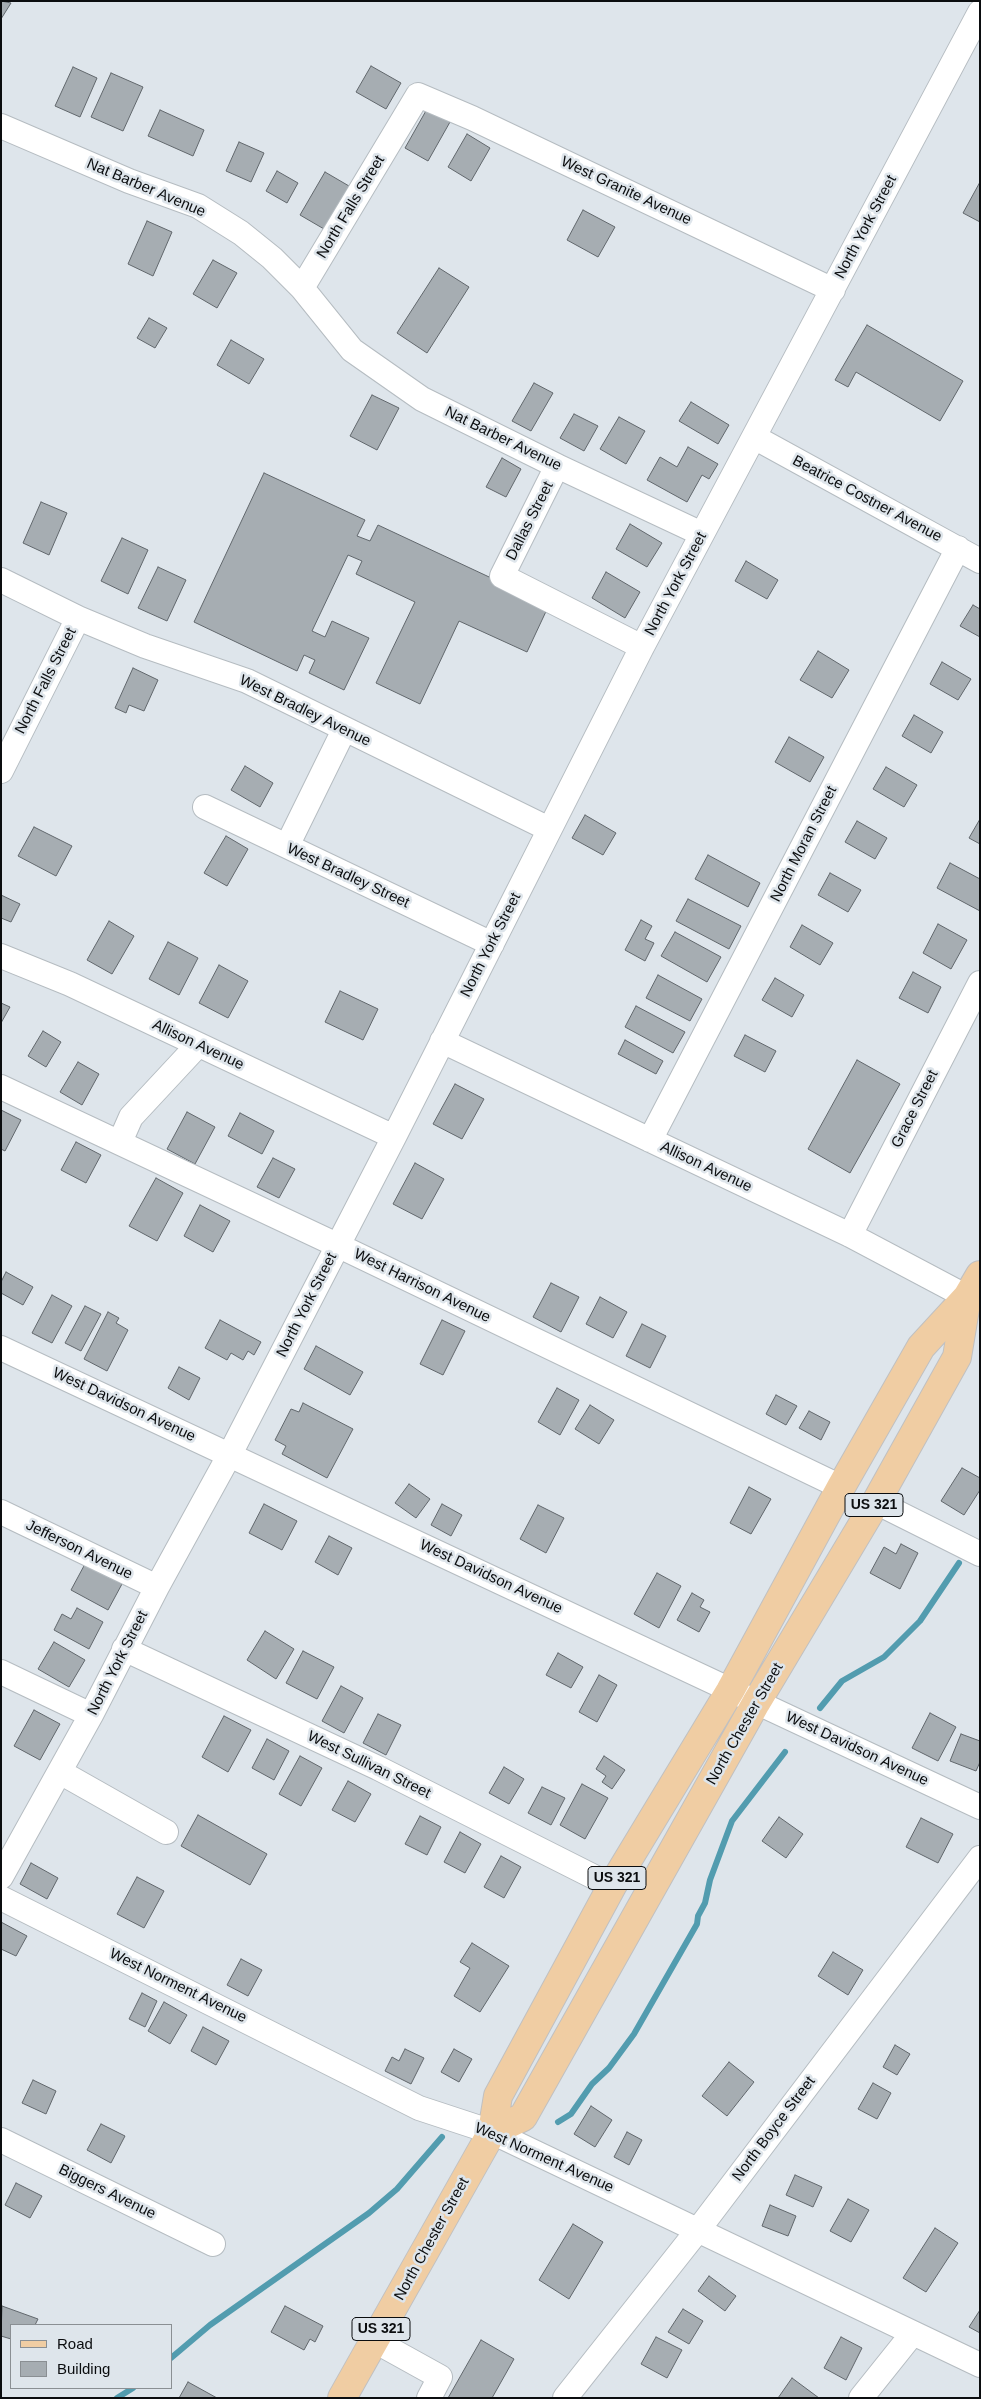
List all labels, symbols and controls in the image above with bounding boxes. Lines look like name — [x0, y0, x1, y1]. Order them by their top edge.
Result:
street label: North Falls Street — [313, 152, 389, 262]
street label: West Granite Avenue — [558, 153, 694, 229]
street label: Nat Barber Avenue — [84, 155, 208, 221]
street label: North York Street — [831, 172, 901, 282]
street label: Nat Barber Avenue — [442, 403, 564, 475]
street label: Beatrice Costner Avenue — [789, 452, 945, 546]
street label: Dallas Street — [502, 479, 558, 563]
street label: North York Street — [641, 529, 711, 639]
street label: North Falls Street — [11, 625, 81, 737]
street label: West Bradley Avenue — [236, 671, 374, 751]
street label: North Moran Street — [767, 783, 841, 905]
street label: West Bradley Street — [284, 840, 412, 912]
street label: North York Street — [457, 890, 525, 1000]
street label: Allison Avenue — [149, 1016, 247, 1074]
street label: Grace Street — [888, 1067, 942, 1151]
street label: Allison Avenue — [657, 1138, 755, 1196]
street label: West Harrison Avenue — [351, 1245, 493, 1327]
street label: North York Street — [273, 1250, 341, 1360]
street label: West Davidson Avenue — [50, 1364, 198, 1446]
road number: US 321 — [845, 1494, 903, 1516]
street label: Jefferson Avenue — [23, 1516, 135, 1584]
street label: West Davidson Avenue — [417, 1536, 565, 1618]
street label: North York Street — [84, 1608, 152, 1718]
street label: North Chester Street — [703, 1660, 787, 1788]
street label: West Davidson Avenue — [783, 1708, 931, 1790]
street label: West Sullivan Street — [304, 1727, 434, 1803]
road number: US 321 — [588, 1866, 646, 1890]
street label: West Norment Avenue — [106, 1945, 250, 2027]
street label: North Boyce Street — [729, 2073, 819, 2185]
street label: West Norment Avenue — [472, 2119, 616, 2197]
street label: Biggers Avenue — [56, 2161, 158, 2223]
street label: North Chester Street — [391, 2174, 473, 2304]
road number: US 321 — [352, 2318, 410, 2340]
legend — [10, 2324, 172, 2389]
text: Road — [57, 2335, 93, 2352]
text: Building — [57, 2360, 110, 2377]

